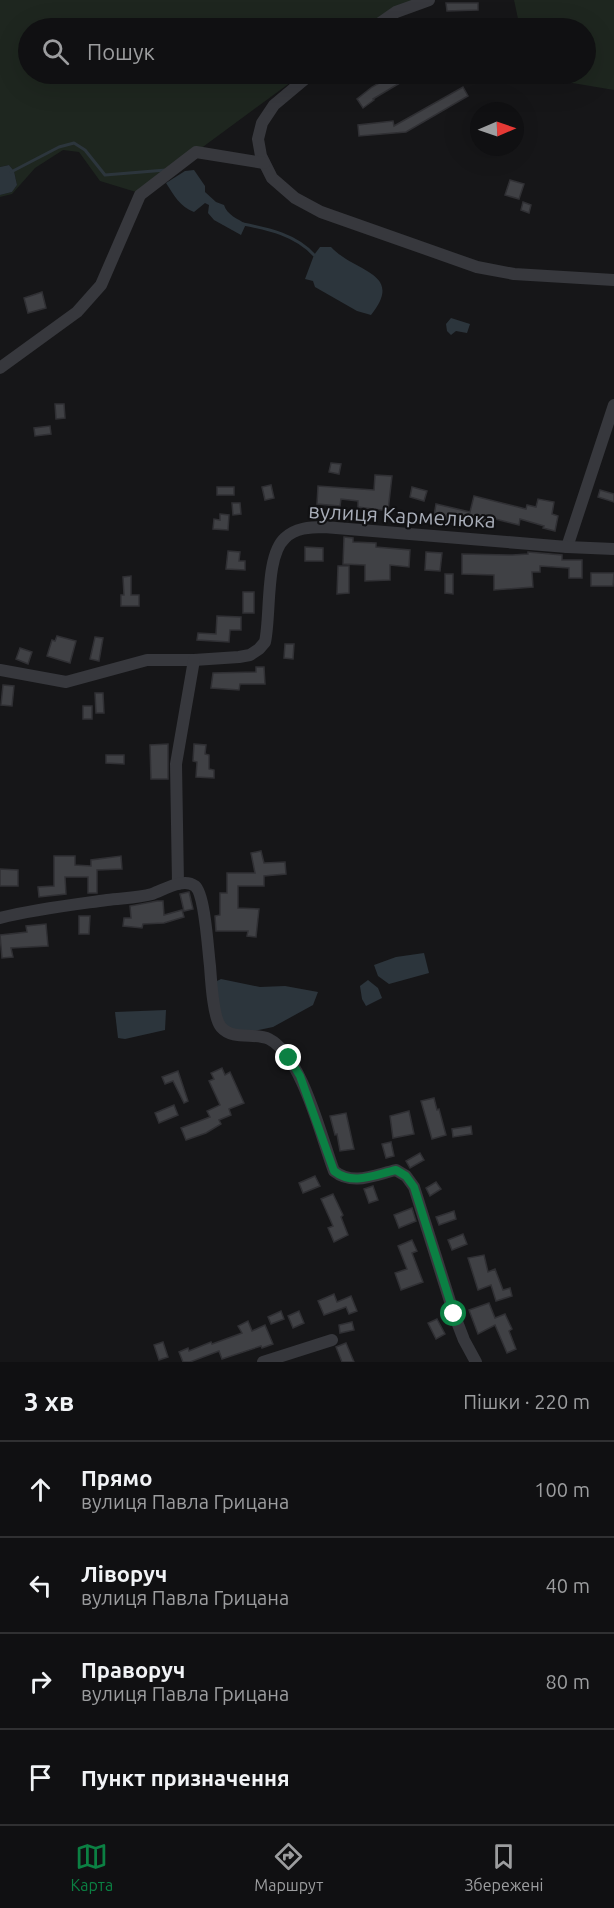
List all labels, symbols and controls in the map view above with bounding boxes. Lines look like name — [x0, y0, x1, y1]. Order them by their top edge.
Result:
search box — [18, 18, 596, 84]
icon: search — [39, 35, 72, 68]
text: Пошук — [87, 39, 155, 64]
north arrow — [470, 102, 524, 156]
street label: вулиця Кармелюка — [308, 498, 496, 532]
route end — [275, 1044, 301, 1070]
route start — [440, 1300, 466, 1326]
text: 3 хв — [24, 1387, 74, 1416]
text: Пішки · 220 m — [463, 1390, 590, 1413]
text: Прямо — [81, 1465, 152, 1490]
icon: ahead — [24, 1473, 57, 1506]
text: 100 m — [534, 1478, 590, 1501]
text: вулиця Павла Грицана — [81, 1490, 289, 1513]
text: Ліворуч — [81, 1561, 167, 1586]
icon: left — [24, 1569, 57, 1602]
text: 40 m — [546, 1574, 590, 1597]
text: вулиця Павла Грицана — [81, 1586, 289, 1609]
text: Праворуч — [81, 1657, 185, 1682]
icon: right — [24, 1665, 57, 1698]
text: 80 m — [546, 1670, 590, 1693]
text: вулиця Павла Грицана — [81, 1682, 289, 1705]
icon: arrive — [24, 1761, 57, 1794]
text: Пункт призначення — [81, 1765, 290, 1790]
tab: Карта — [71, 1840, 113, 1894]
tab: Маршрут — [254, 1840, 323, 1894]
tab: Збережені — [464, 1840, 543, 1894]

